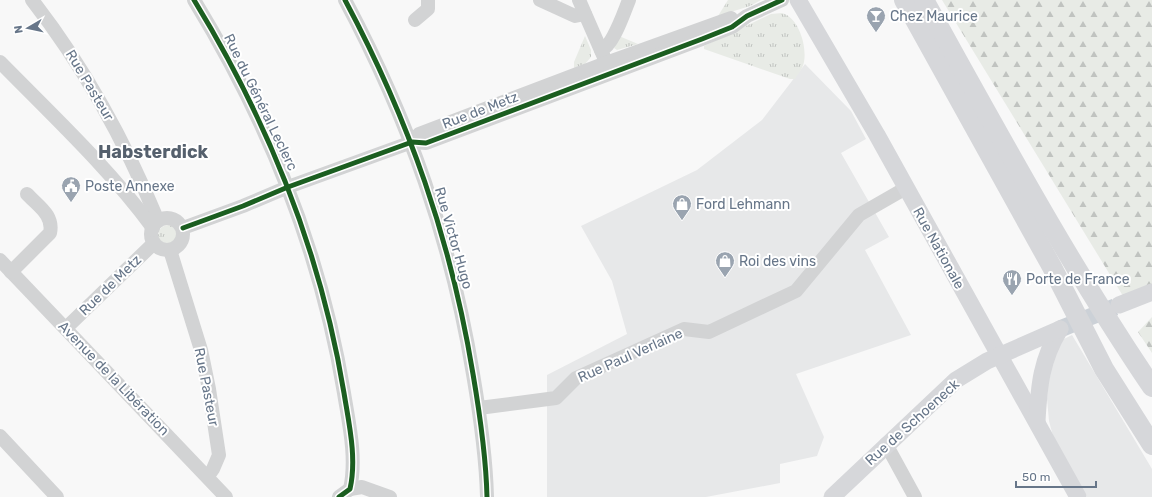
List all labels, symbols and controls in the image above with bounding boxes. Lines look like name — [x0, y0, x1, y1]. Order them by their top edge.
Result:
bar icon: Chez Maurice — [865, 5, 887, 33]
north arrow — [8, 8, 48, 48]
place label: Chez Maurice — [890, 8, 978, 25]
text: N — [12, 24, 26, 34]
street label: Rue du Général Leclerc — [220, 31, 301, 174]
street label: Rue Pasteur — [62, 47, 118, 124]
street label: Rue de Metz — [440, 88, 521, 133]
district label: Habsterdick — [98, 141, 209, 163]
public building icon: Poste Annexe — [60, 175, 82, 203]
place label: Poste Annexe — [85, 178, 175, 195]
street label: Rue Victor Hugo — [431, 185, 476, 291]
shop icon: Ford Lehmann — [671, 193, 693, 221]
place label: Ford Lehmann — [696, 196, 790, 213]
street label: Rue Nationale — [909, 204, 968, 292]
shop icon: Roi des vins — [714, 250, 736, 278]
street label: Rue de Metz — [76, 251, 145, 319]
place label: Roi des vins — [739, 253, 816, 270]
restaurant icon: Porte de France — [1001, 268, 1023, 296]
place label: Porte de France — [1026, 271, 1130, 288]
street label: Avenue de la Libération — [55, 318, 173, 439]
street label: Rue Paul Verlaine — [575, 325, 685, 386]
street label: Rue Pasteur — [191, 346, 223, 428]
street label: Rue de Schoeneck — [862, 375, 963, 469]
scale bar — [1016, 463, 1096, 489]
text: 50 m — [1022, 470, 1050, 484]

